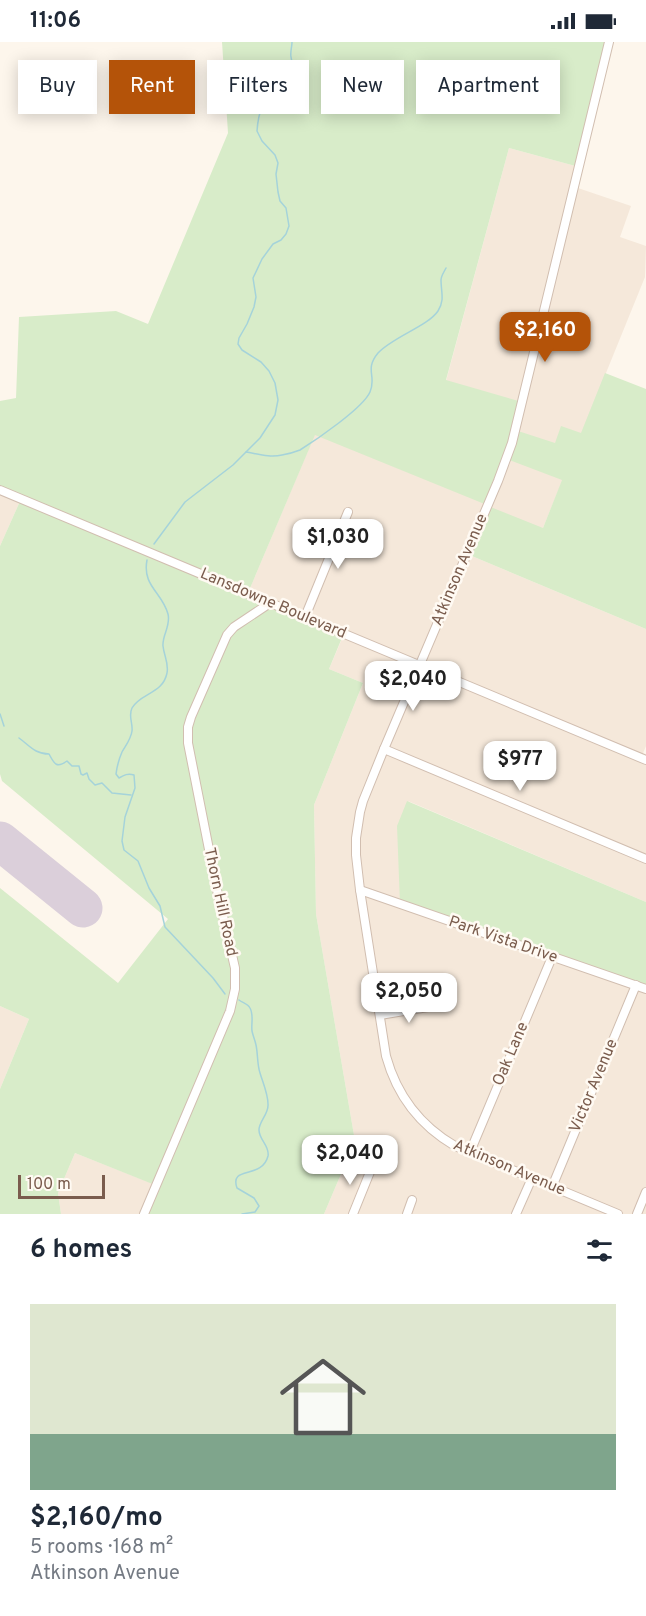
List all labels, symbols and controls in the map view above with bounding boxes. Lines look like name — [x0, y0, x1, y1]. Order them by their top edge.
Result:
text: 11:06 — [30, 8, 81, 35]
chip: Buy — [18, 60, 97, 114]
chip: Rent — [109, 60, 195, 114]
chip: Filters — [207, 60, 309, 114]
chip: New — [321, 60, 404, 114]
chip: Apartment — [416, 60, 560, 114]
pin: $2,160 — [496, 312, 594, 363]
text: $2,160 — [514, 318, 576, 344]
street label: Atkinson Avenue — [427, 511, 493, 629]
pin: $1,030 — [289, 519, 387, 570]
text: $1,030 — [306, 525, 370, 551]
street label: Lansdowne Boulevard — [197, 564, 349, 644]
pin: $2,040 — [364, 661, 462, 712]
text: $2,040 — [379, 667, 447, 693]
pin: $977 — [484, 741, 556, 792]
text: $977 — [497, 747, 543, 773]
street label: Thorn Hill Road — [199, 846, 241, 958]
street label: Park Vista Drive — [446, 912, 560, 968]
pin: $2,050 — [360, 973, 458, 1024]
text: $2,050 — [375, 979, 443, 1005]
street label: Oak Lane — [489, 1019, 533, 1089]
street label: Victor Avenue — [565, 1036, 623, 1136]
pin: $2,040 — [301, 1135, 399, 1186]
street label: Atkinson Avenue — [450, 1135, 568, 1201]
text: $2,040 — [316, 1141, 384, 1167]
scale bar — [18, 1172, 105, 1200]
text: 100 m — [27, 1175, 71, 1195]
text: 6 homes — [30, 1234, 132, 1267]
icon: filters — [583, 1234, 616, 1267]
icon: home — [269, 1343, 377, 1451]
text: $2,160/mo — [30, 1502, 163, 1535]
text: 5 rooms · 168 m² — [30, 1535, 173, 1561]
text: Atkinson Avenue — [30, 1561, 180, 1587]

